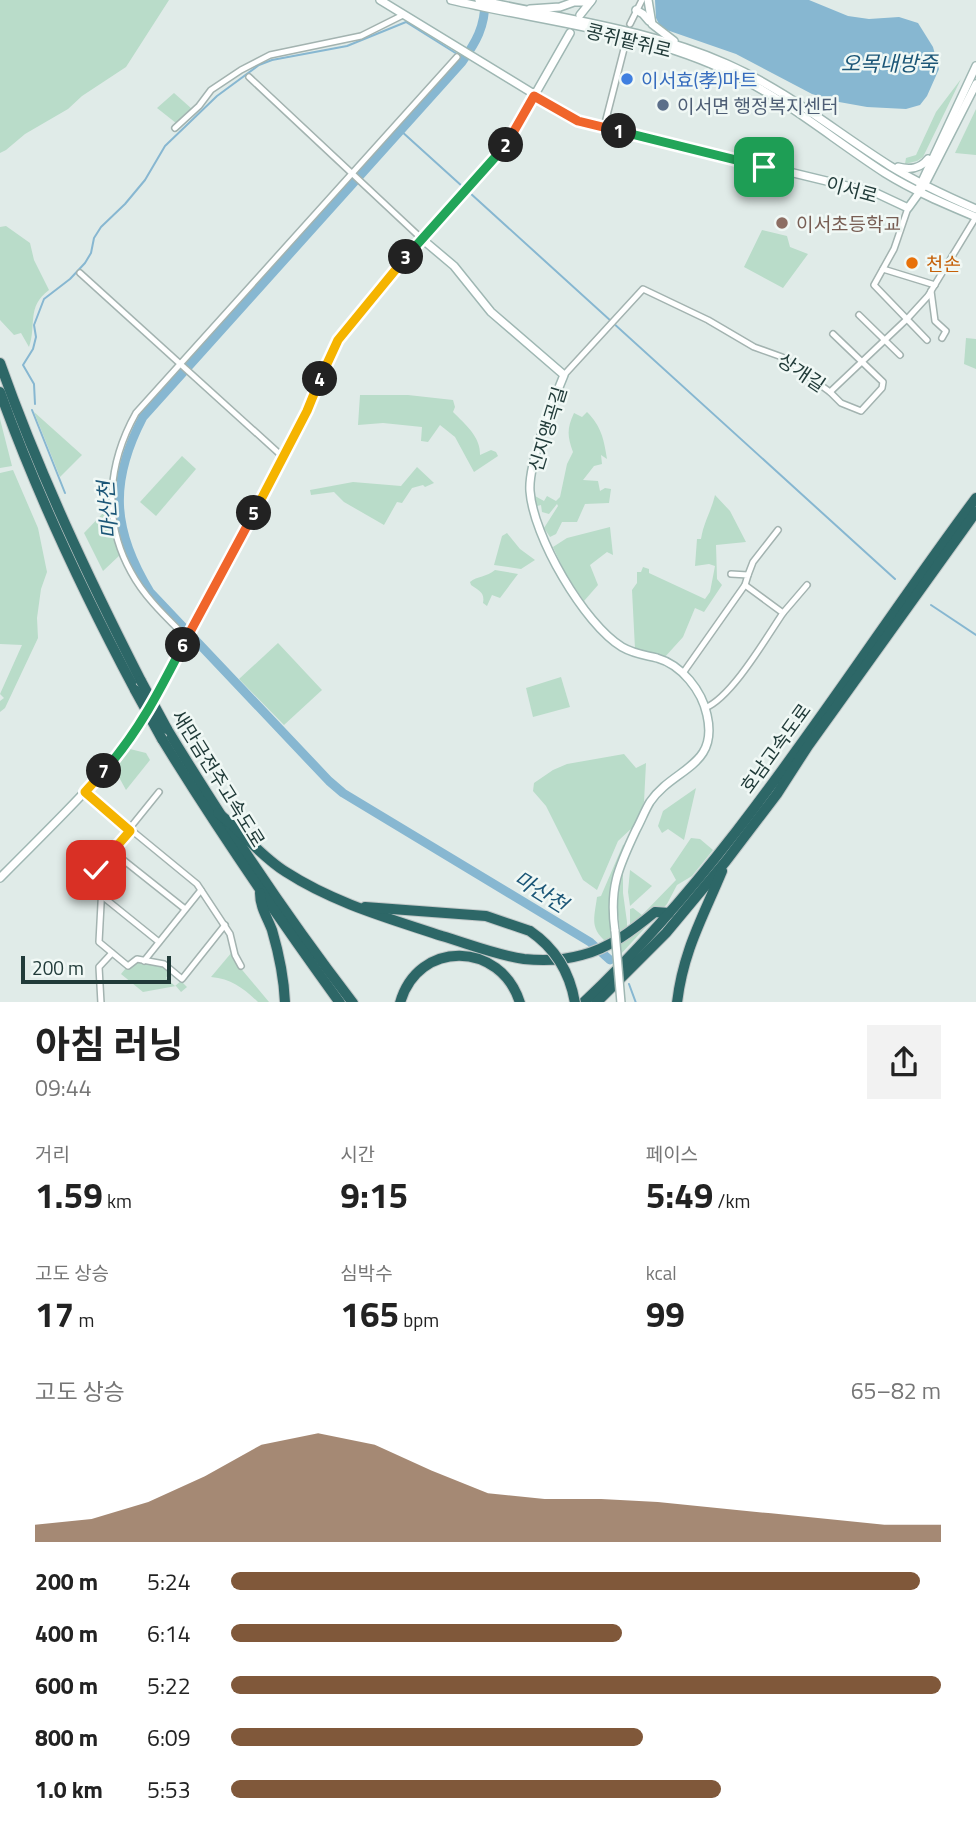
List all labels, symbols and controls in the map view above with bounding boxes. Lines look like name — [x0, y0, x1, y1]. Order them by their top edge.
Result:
street label: 콩쥐팥쥐로 — [583, 15, 675, 65]
water label: 오목내방죽 — [841, 47, 939, 79]
place label: 이서효(孝)마트 — [641, 65, 757, 94]
marker: 이서효(孝)마트 — [619, 71, 635, 87]
place label: 이서면 행정복지센터 — [677, 91, 839, 120]
marker: 이서면 행정복지센터 — [655, 97, 671, 113]
pin: 1 — [602, 114, 636, 148]
text: 1 — [613, 116, 624, 145]
pin: 2 — [489, 128, 524, 162]
text: 2 — [500, 130, 511, 159]
pin — [734, 137, 794, 197]
icon: arrive — [745, 148, 783, 186]
street label: 이서로 — [823, 168, 881, 210]
place label: 이서초등학교 — [796, 209, 901, 238]
marker: 이서초등학교 — [774, 215, 790, 231]
pin: 3 — [388, 240, 424, 274]
text: 3 — [400, 242, 411, 271]
place label: 천손 — [926, 249, 961, 278]
marker: 천손 — [904, 255, 920, 271]
street label: 상개길 — [772, 345, 832, 399]
pin: 4 — [302, 362, 338, 396]
text: 4 — [314, 364, 325, 393]
street label: 신지앵곡길 — [520, 383, 574, 475]
water label: 마산천 — [89, 477, 125, 540]
pin: 5 — [236, 496, 272, 530]
text: 5 — [248, 498, 259, 527]
pin: 6 — [166, 628, 200, 662]
text: 6 — [177, 630, 188, 659]
street label: 호남고속도로 — [732, 697, 818, 799]
street label: 새만금전주고속도로 — [165, 704, 273, 852]
pin: 7 — [86, 754, 122, 788]
text: 7 — [98, 756, 109, 785]
pin — [66, 840, 126, 900]
icon: check — [77, 851, 115, 889]
water label: 마산천 — [508, 862, 576, 921]
text: 200 m — [32, 953, 84, 982]
scale bar — [21, 954, 172, 985]
text: 아침 러닝 — [35, 1015, 183, 1073]
button: share — [867, 1025, 941, 1099]
text: 09:44 — [35, 1070, 92, 1105]
text: 거리 — [35, 1139, 70, 1168]
text: 시간 — [340, 1139, 375, 1168]
text: 페이스 — [646, 1139, 698, 1168]
text: 1.59 — [35, 1168, 103, 1222]
text: 9:15 — [340, 1168, 408, 1222]
text: 5:49 — [646, 1168, 713, 1222]
text: km — [103, 1186, 132, 1215]
text: /km — [713, 1186, 750, 1215]
text: 고도 상승 — [35, 1258, 109, 1287]
text: 심박수 — [340, 1258, 393, 1287]
text: kcal — [646, 1258, 677, 1287]
text: 17 — [35, 1287, 74, 1341]
text: 165 — [340, 1287, 399, 1341]
text: 99 — [646, 1287, 685, 1341]
text: m — [74, 1305, 94, 1334]
text: bpm — [399, 1305, 439, 1334]
text: 65–82 m — [851, 1373, 941, 1408]
text: 고도 상승 — [35, 1374, 125, 1409]
text: 200 m — [35, 1564, 98, 1599]
text: 5:24 — [147, 1564, 191, 1599]
text: 400 m — [35, 1616, 98, 1651]
text: 6:14 — [147, 1616, 191, 1651]
text: 600 m — [35, 1668, 98, 1703]
text: 5:22 — [147, 1668, 191, 1703]
text: 800 m — [35, 1720, 98, 1755]
text: 6:09 — [147, 1720, 191, 1755]
text: 1.0 km — [35, 1772, 103, 1807]
text: 5:53 — [147, 1772, 191, 1807]

